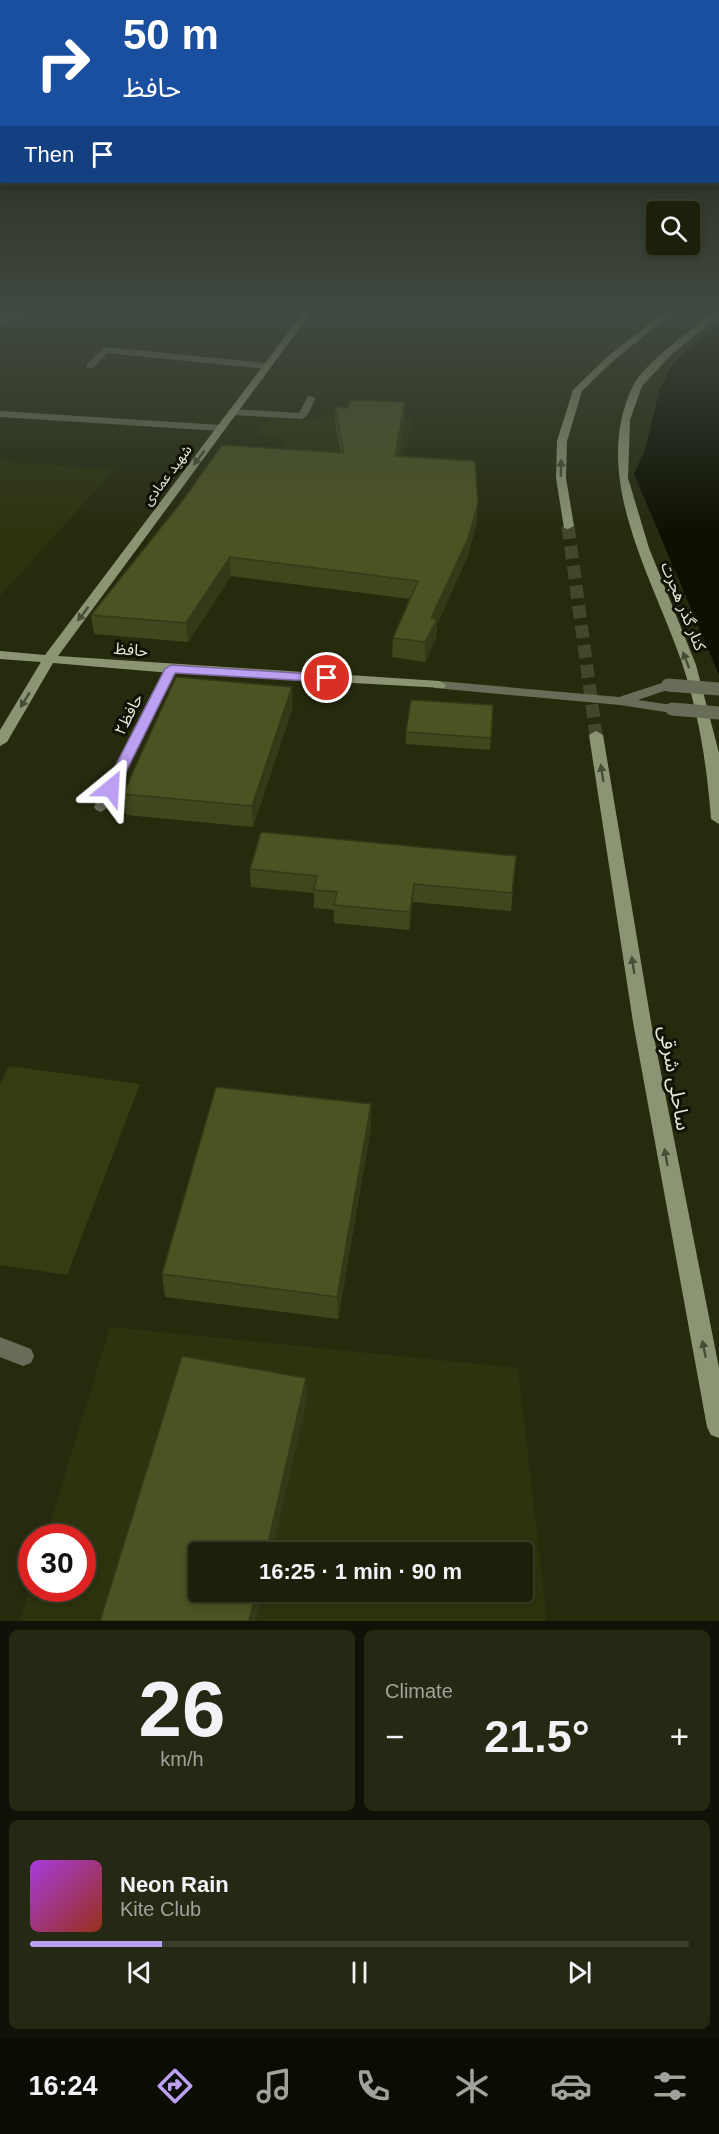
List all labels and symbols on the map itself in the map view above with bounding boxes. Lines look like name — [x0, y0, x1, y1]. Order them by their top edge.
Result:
street label: شهید عمادی — [139, 442, 196, 509]
one-way arrow — [193, 449, 205, 465]
one-way arrow — [556, 458, 566, 477]
street label: کنار گذر هجرت — [657, 559, 709, 654]
one-way arrow — [76, 606, 89, 622]
street label: حافظ — [113, 640, 149, 659]
one-way arrow — [681, 650, 691, 668]
pin — [301, 652, 352, 703]
street label: ۲حافظ — [111, 691, 146, 738]
one-way arrow — [20, 692, 30, 709]
position arrow — [79, 756, 143, 820]
one-way arrow — [597, 763, 606, 782]
one-way arrow — [628, 956, 637, 975]
street label: ساحلی شرقی — [654, 1024, 695, 1132]
one-way arrow — [661, 1148, 670, 1167]
one-way arrow — [699, 1339, 708, 1358]
speed limit sign: 30 — [18, 1524, 96, 1602]

